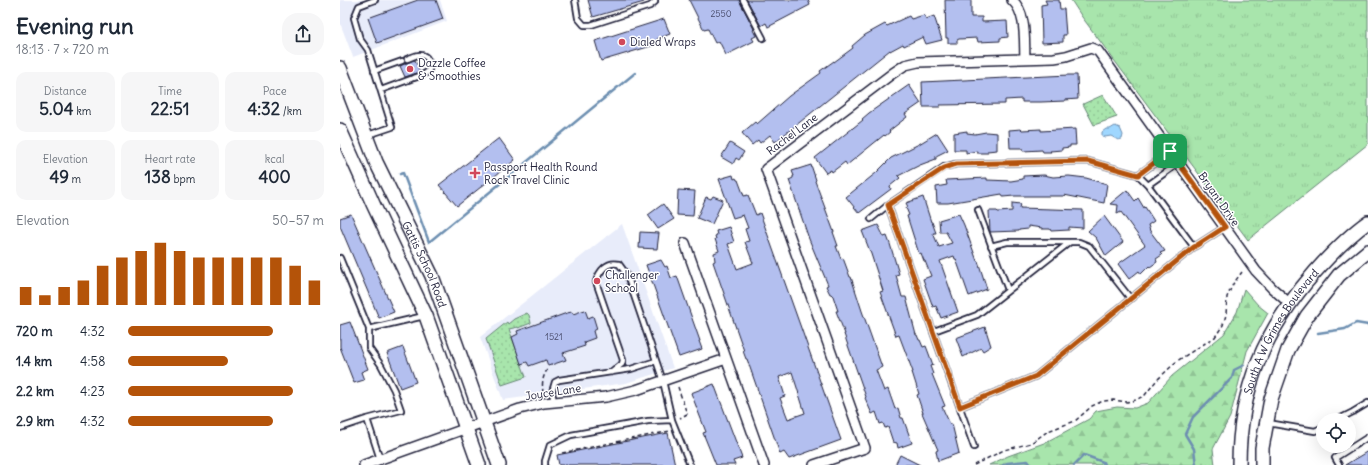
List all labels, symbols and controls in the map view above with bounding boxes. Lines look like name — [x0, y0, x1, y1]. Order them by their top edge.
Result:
house number: 2550 — [710, 8, 732, 19]
text: Evening run — [16, 12, 134, 40]
button: share — [282, 13, 324, 55]
place label: Dialed Wraps — [630, 35, 696, 49]
marker: Dialed Wraps — [617, 37, 627, 47]
text: 18:13 · 7 × 720 m — [16, 41, 109, 58]
place label: Dazzle Coffee & Smoothies — [418, 56, 486, 83]
marker: Dazzle Coffee & Smoothies — [405, 64, 415, 74]
text: Distance — [44, 84, 87, 98]
text: Time — [158, 84, 182, 98]
text: Pace — [263, 84, 287, 98]
text: 5.04 — [39, 98, 74, 120]
text: 22:51 — [150, 98, 189, 120]
text: 4:32 — [247, 98, 280, 120]
text: km — [74, 104, 91, 118]
text: /km — [280, 104, 302, 118]
street label: Rachel Lane — [764, 110, 820, 158]
pin — [1153, 134, 1187, 168]
icon: arrive — [1159, 140, 1181, 162]
text: Elevation — [43, 152, 88, 166]
text: Heart rate — [144, 152, 196, 166]
text: kcal — [265, 152, 285, 166]
place label: Passport Health Round Rock Travel Clinic — [484, 160, 598, 187]
text: 49 — [49, 166, 69, 188]
text: 138 — [145, 166, 171, 188]
text: 400 — [259, 166, 291, 188]
marker: Passport Health Round Rock Travel Clinic — [469, 167, 481, 179]
street label: Bryant Drive — [1195, 169, 1243, 229]
text: m — [69, 172, 81, 186]
text: bpm — [171, 172, 195, 186]
text: Elevation — [16, 212, 69, 229]
text: 50–57 m — [272, 212, 324, 229]
street label: Gattis School Road — [399, 219, 450, 310]
street label: South A W Grimes Boulevard — [1241, 266, 1322, 396]
place label: Challenger School — [605, 268, 659, 295]
marker: Challenger School — [592, 276, 602, 286]
text: 720 m — [16, 323, 53, 340]
text: 4:32 — [80, 323, 105, 340]
house number: 1521 — [545, 331, 563, 342]
text: 1.4 km — [16, 353, 52, 370]
text: 4:58 — [80, 353, 105, 370]
street label: Joyce Lane — [524, 381, 582, 403]
text: 2.2 km — [16, 383, 54, 400]
text: 4:23 — [80, 383, 105, 400]
text: 2.9 km — [16, 413, 54, 430]
text: 4:32 — [80, 413, 105, 430]
map controls — [1316, 413, 1356, 453]
button: locate — [1316, 413, 1356, 453]

